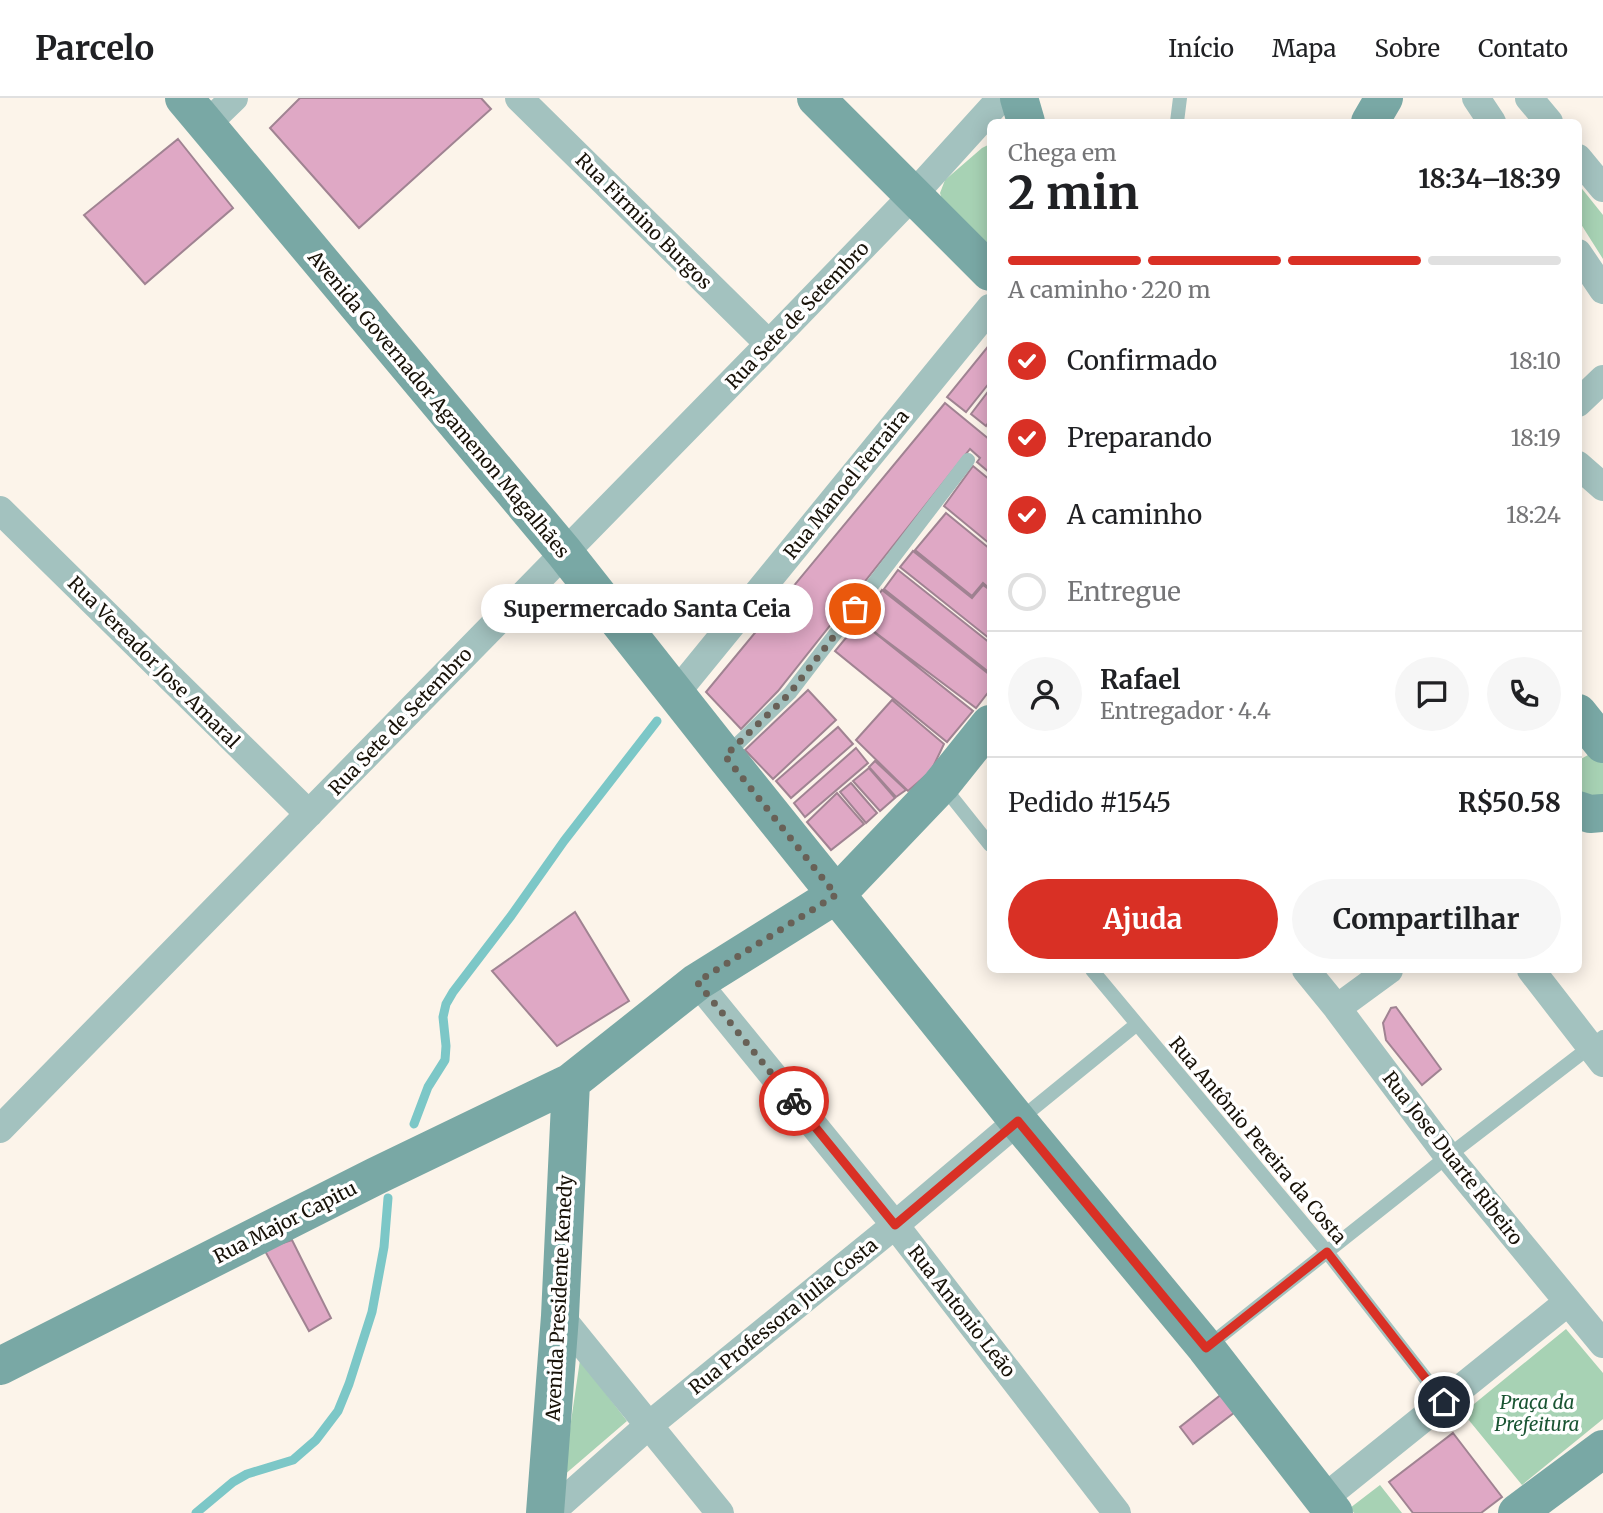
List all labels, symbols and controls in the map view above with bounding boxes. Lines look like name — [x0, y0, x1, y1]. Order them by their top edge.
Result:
text: Parcelo — [35, 28, 154, 69]
text: Início — [1168, 33, 1234, 64]
text: Mapa — [1272, 33, 1336, 64]
text: Sobre — [1374, 33, 1440, 64]
text: Contato — [1478, 33, 1568, 64]
text: Chega em — [1008, 138, 1117, 167]
street label: Rua Firmino Burgos — [571, 148, 717, 294]
text: 18:34–18:39 — [1418, 162, 1561, 195]
text: 2 min — [1008, 164, 1139, 222]
street label: Rua Sete de Setembro — [720, 236, 874, 394]
street label: Avenida Governador Agamenon Magalhães — [303, 245, 575, 563]
text: A caminho · 220 m — [1008, 275, 1211, 304]
icon: check — [1008, 342, 1046, 380]
text: Confirmado — [1067, 344, 1217, 377]
text: 18:10 — [1509, 346, 1561, 375]
street label: Rua Manoel Ferraira — [778, 404, 914, 564]
icon: check — [1008, 419, 1046, 457]
text: Preparando — [1067, 421, 1212, 454]
text: 18:19 — [1510, 423, 1561, 452]
icon: check — [1008, 496, 1046, 534]
text: A caminho — [1067, 498, 1202, 531]
text: 18:24 — [1506, 500, 1561, 529]
street label: Rua Vereador Jose Amaral — [63, 571, 245, 753]
text: Entregue — [1067, 575, 1181, 608]
pin — [825, 579, 885, 639]
callout: Supermercado Santa Ceia — [480, 584, 813, 634]
icon: bag — [836, 590, 874, 628]
text: Supermercado Santa Ceia — [503, 594, 791, 623]
street label: Rua Sete de Setembro — [323, 642, 477, 800]
button: person — [1008, 657, 1082, 731]
button: chat — [1395, 657, 1469, 731]
button: phone — [1487, 657, 1561, 731]
text: Rafael — [1100, 663, 1181, 696]
text: Entregador · 4.4 — [1100, 696, 1271, 725]
text: Pedido #1545 — [1008, 786, 1171, 819]
text: R$50.58 — [1458, 786, 1561, 819]
button: Ajuda — [1008, 879, 1278, 959]
button: Compartilhar — [1292, 879, 1561, 959]
street label: Rua Antônio Pereira da Costa — [1164, 1031, 1352, 1249]
courier — [759, 1066, 829, 1136]
street label: Rua Jose Duarte Ribeiro — [1378, 1066, 1528, 1250]
icon: bike — [775, 1082, 813, 1120]
street label: Avenida Presidente Kenedy — [541, 1174, 577, 1423]
street label: Rua Major Capitu — [209, 1176, 361, 1268]
street label: Rua Professora Julia Costa — [684, 1233, 882, 1399]
street label: Rua Antonio Leão — [903, 1240, 1021, 1382]
pin — [1414, 1372, 1474, 1432]
icon: home — [1425, 1383, 1463, 1421]
park label: Praça da Prefeitura — [1495, 1390, 1580, 1436]

